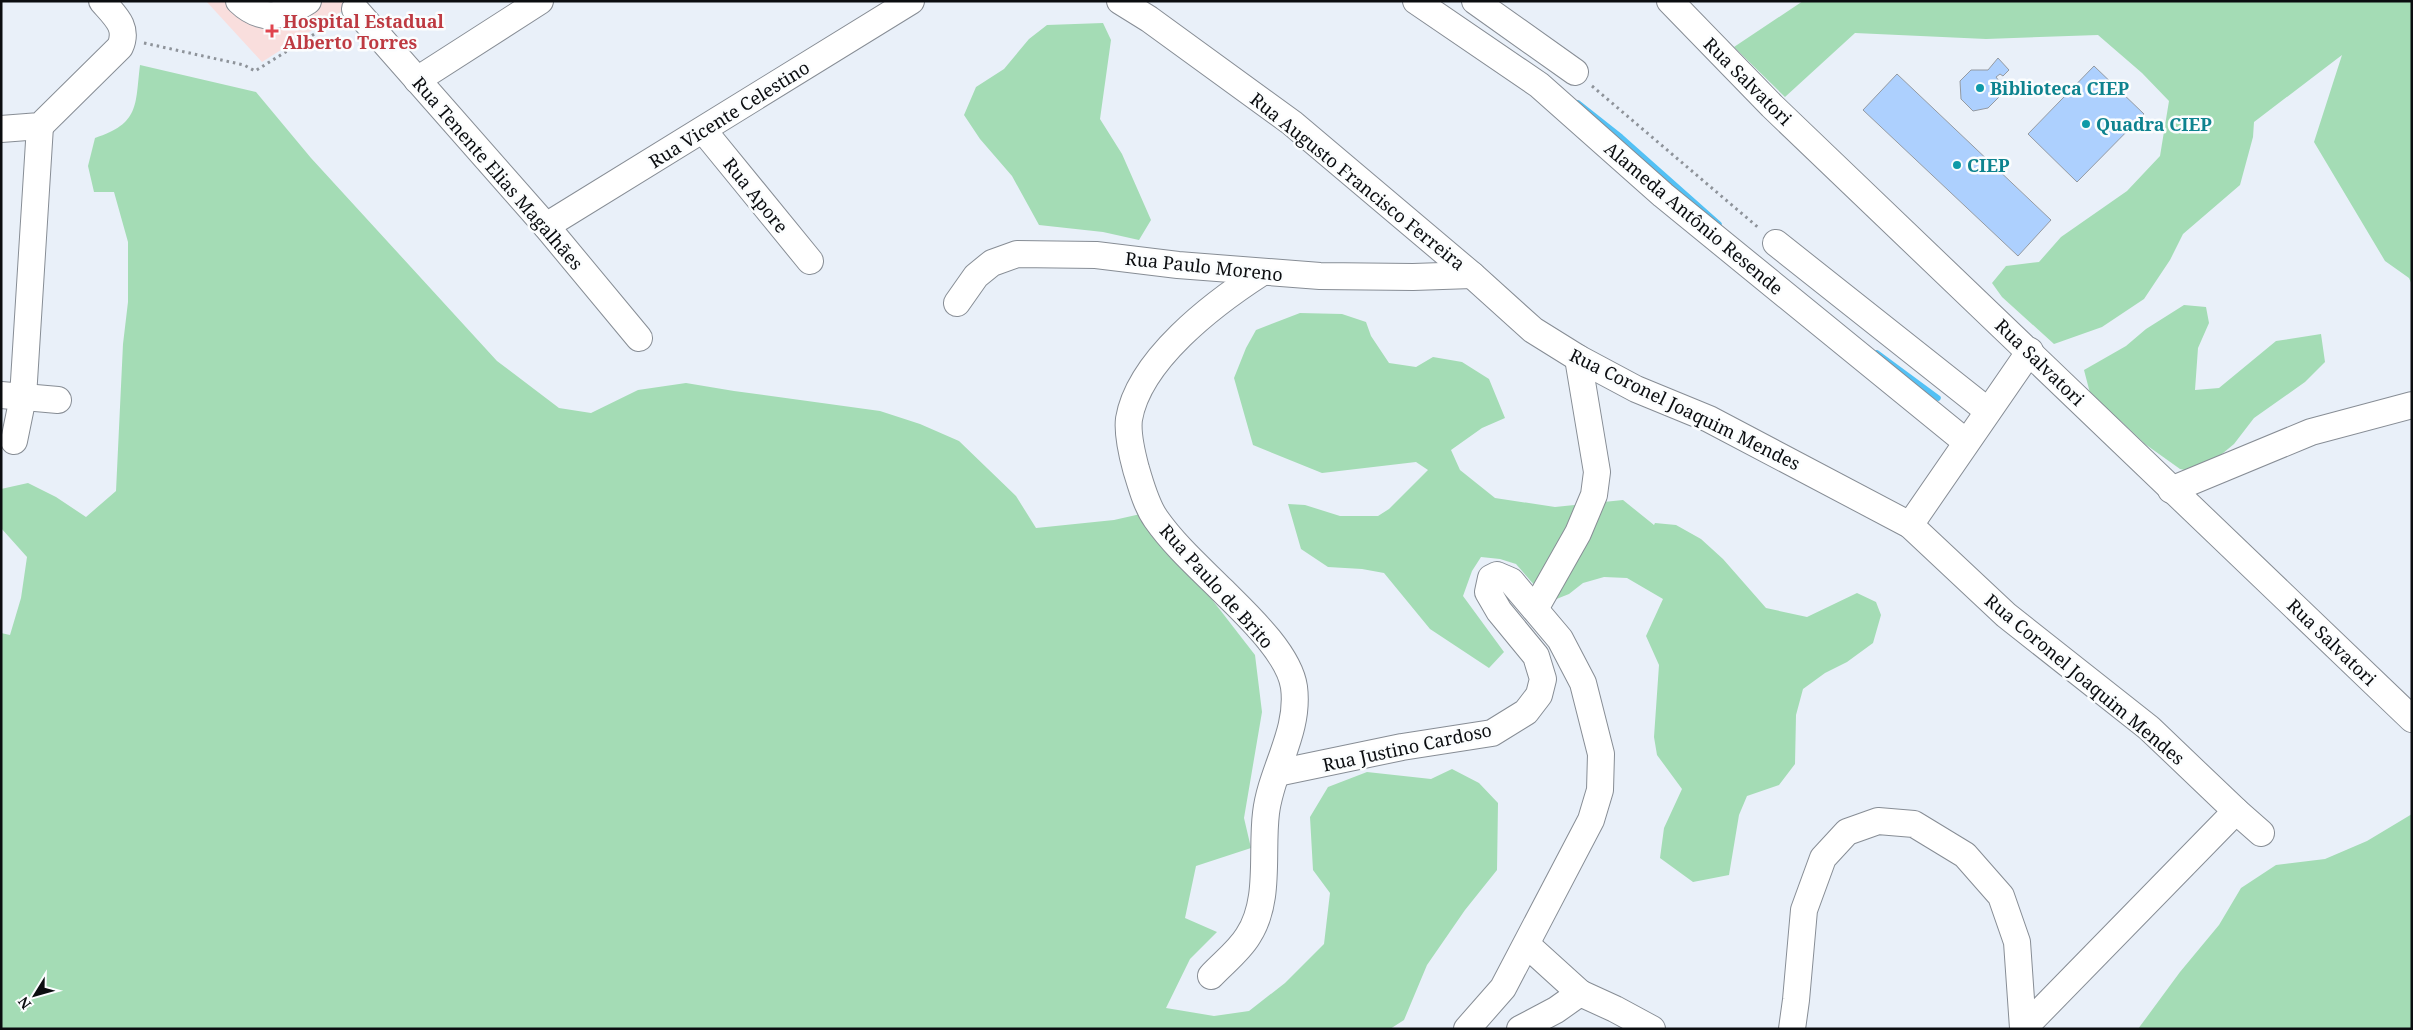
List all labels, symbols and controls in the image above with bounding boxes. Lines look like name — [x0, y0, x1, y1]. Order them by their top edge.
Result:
place label: Hospital Estadual Alberto Torres — [283, 9, 444, 54]
marker: Hospital Estadual Alberto Torres — [265, 24, 279, 38]
street label: Rua Salvatori — [1699, 32, 1797, 130]
street label: Rua Vicente Celestino — [644, 55, 814, 173]
street label: Rua Tenente Elias Magalhães — [407, 71, 589, 275]
place label: Biblioteca CIEP — [1990, 76, 2129, 100]
marker: Biblioteca CIEP — [1974, 82, 1986, 94]
street label: Rua Augusto Francisco Ferreira — [1246, 87, 1470, 275]
place label: Quadra CIEP — [2096, 112, 2212, 136]
marker: Quadra CIEP — [2080, 118, 2092, 130]
street label: Alameda Antônio Resende — [1600, 136, 1788, 300]
street label: Rua Apore — [718, 152, 794, 238]
place label: CIEP — [1967, 153, 2010, 177]
marker: CIEP — [1951, 159, 1963, 171]
street label: Rua Paulo Moreno — [1124, 246, 1284, 286]
street label: Rua Salvatori — [1990, 313, 2090, 411]
street label: Rua Coronel Joaquim Mendes — [1566, 343, 1804, 475]
street label: Rua Paulo de Brito — [1155, 519, 1279, 653]
street label: Rua Coronel Joaquim Mendes — [1980, 588, 2190, 770]
street label: Rua Salvatori — [2282, 593, 2382, 691]
street label: Rua Justino Cardoso — [1320, 717, 1494, 777]
north arrow — [10, 970, 60, 1020]
text: N — [13, 993, 35, 1013]

